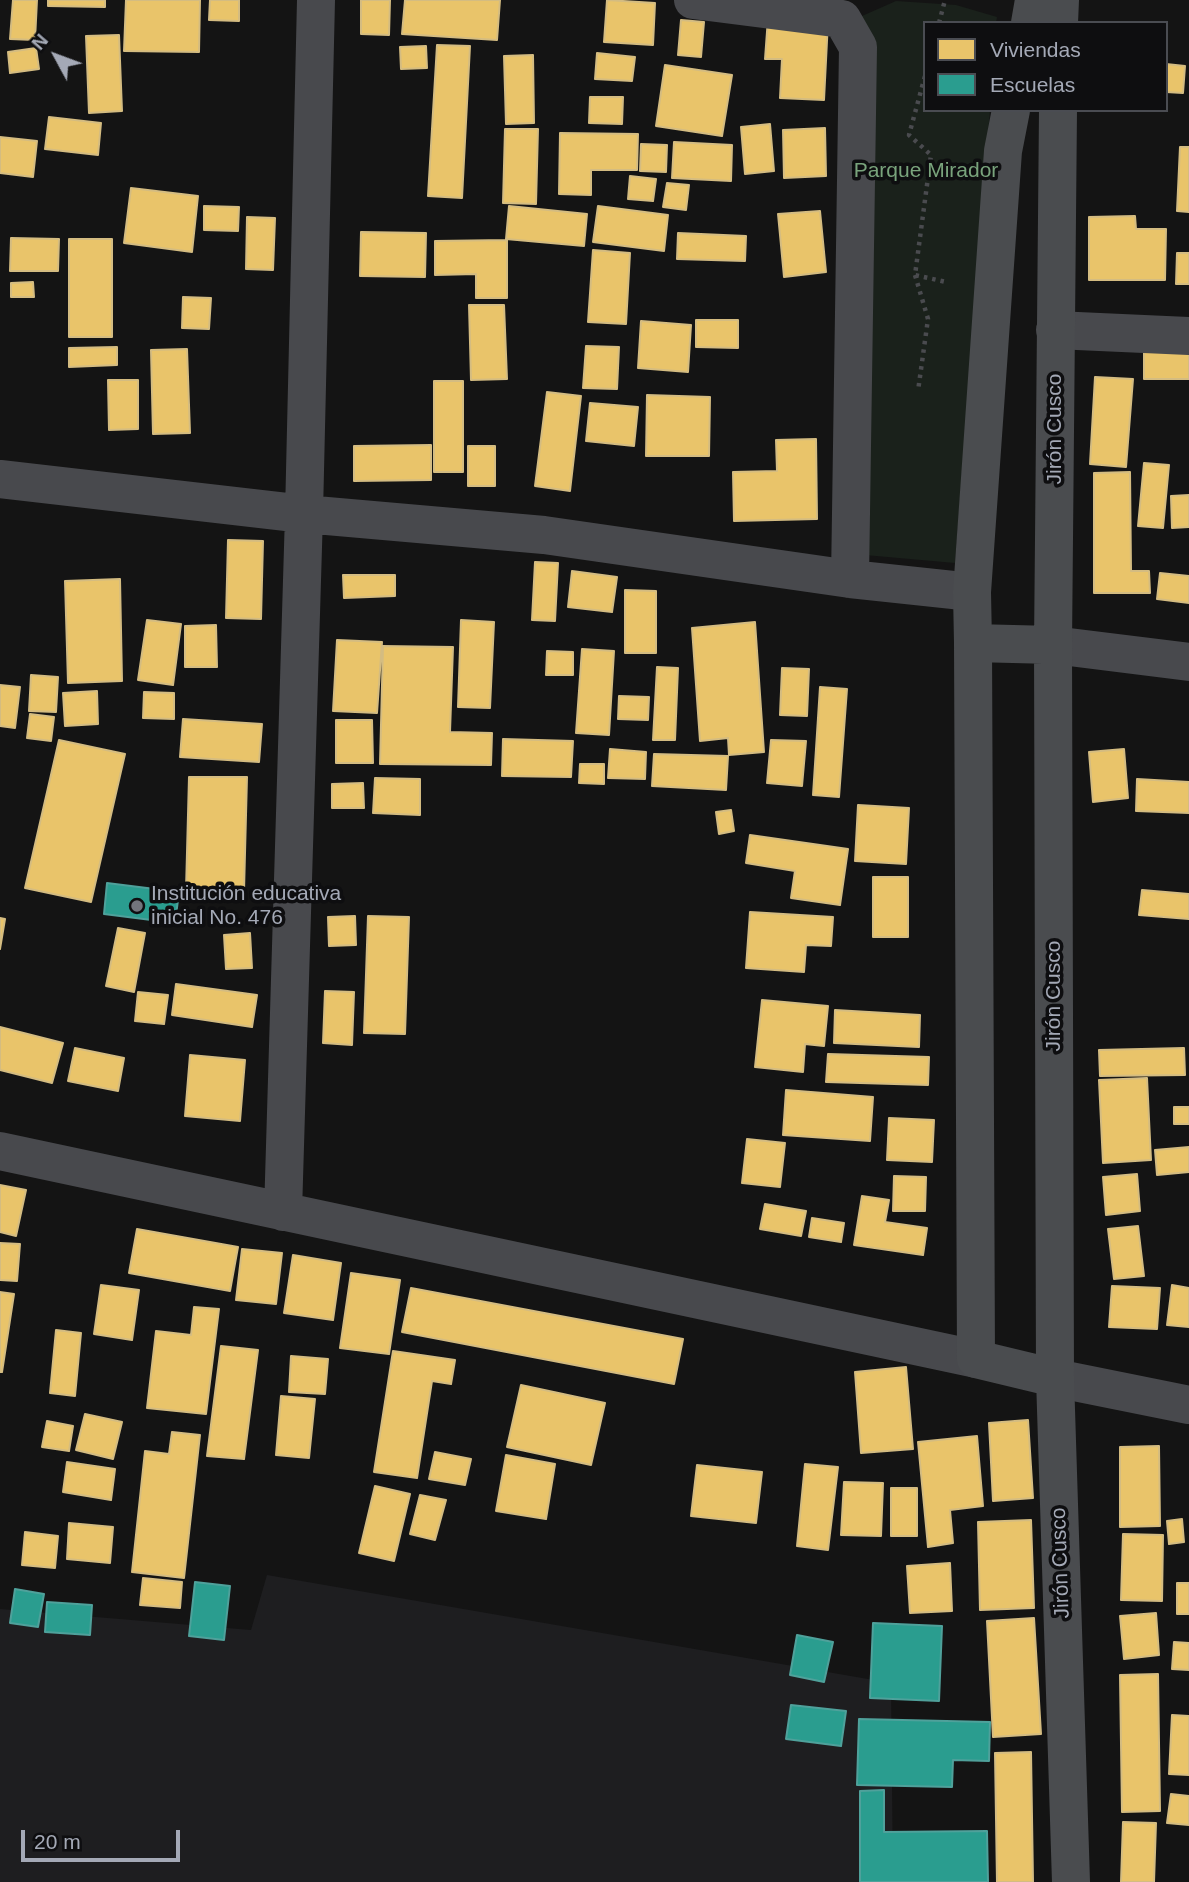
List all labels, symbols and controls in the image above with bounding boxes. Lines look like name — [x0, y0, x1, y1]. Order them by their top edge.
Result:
north arrow — [21, 21, 91, 91]
legend — [923, 21, 1168, 112]
text: N — [27, 30, 52, 54]
text: Viviendas — [990, 38, 1081, 61]
text: Escuelas — [990, 73, 1075, 96]
park label: Parque Mirador — [854, 158, 998, 184]
street label: Jirón Cusco — [1042, 374, 1068, 484]
place label: Institución educativa inicial No. 476 — [151, 881, 341, 931]
marker: Institución educativa inicial No. 476 — [129, 898, 145, 914]
street label: Jirón Cusco — [1041, 941, 1067, 1051]
street label: Jirón Cusco — [1046, 1507, 1076, 1619]
scale bar — [24, 1815, 184, 1859]
text: 20 m — [34, 1830, 81, 1853]

